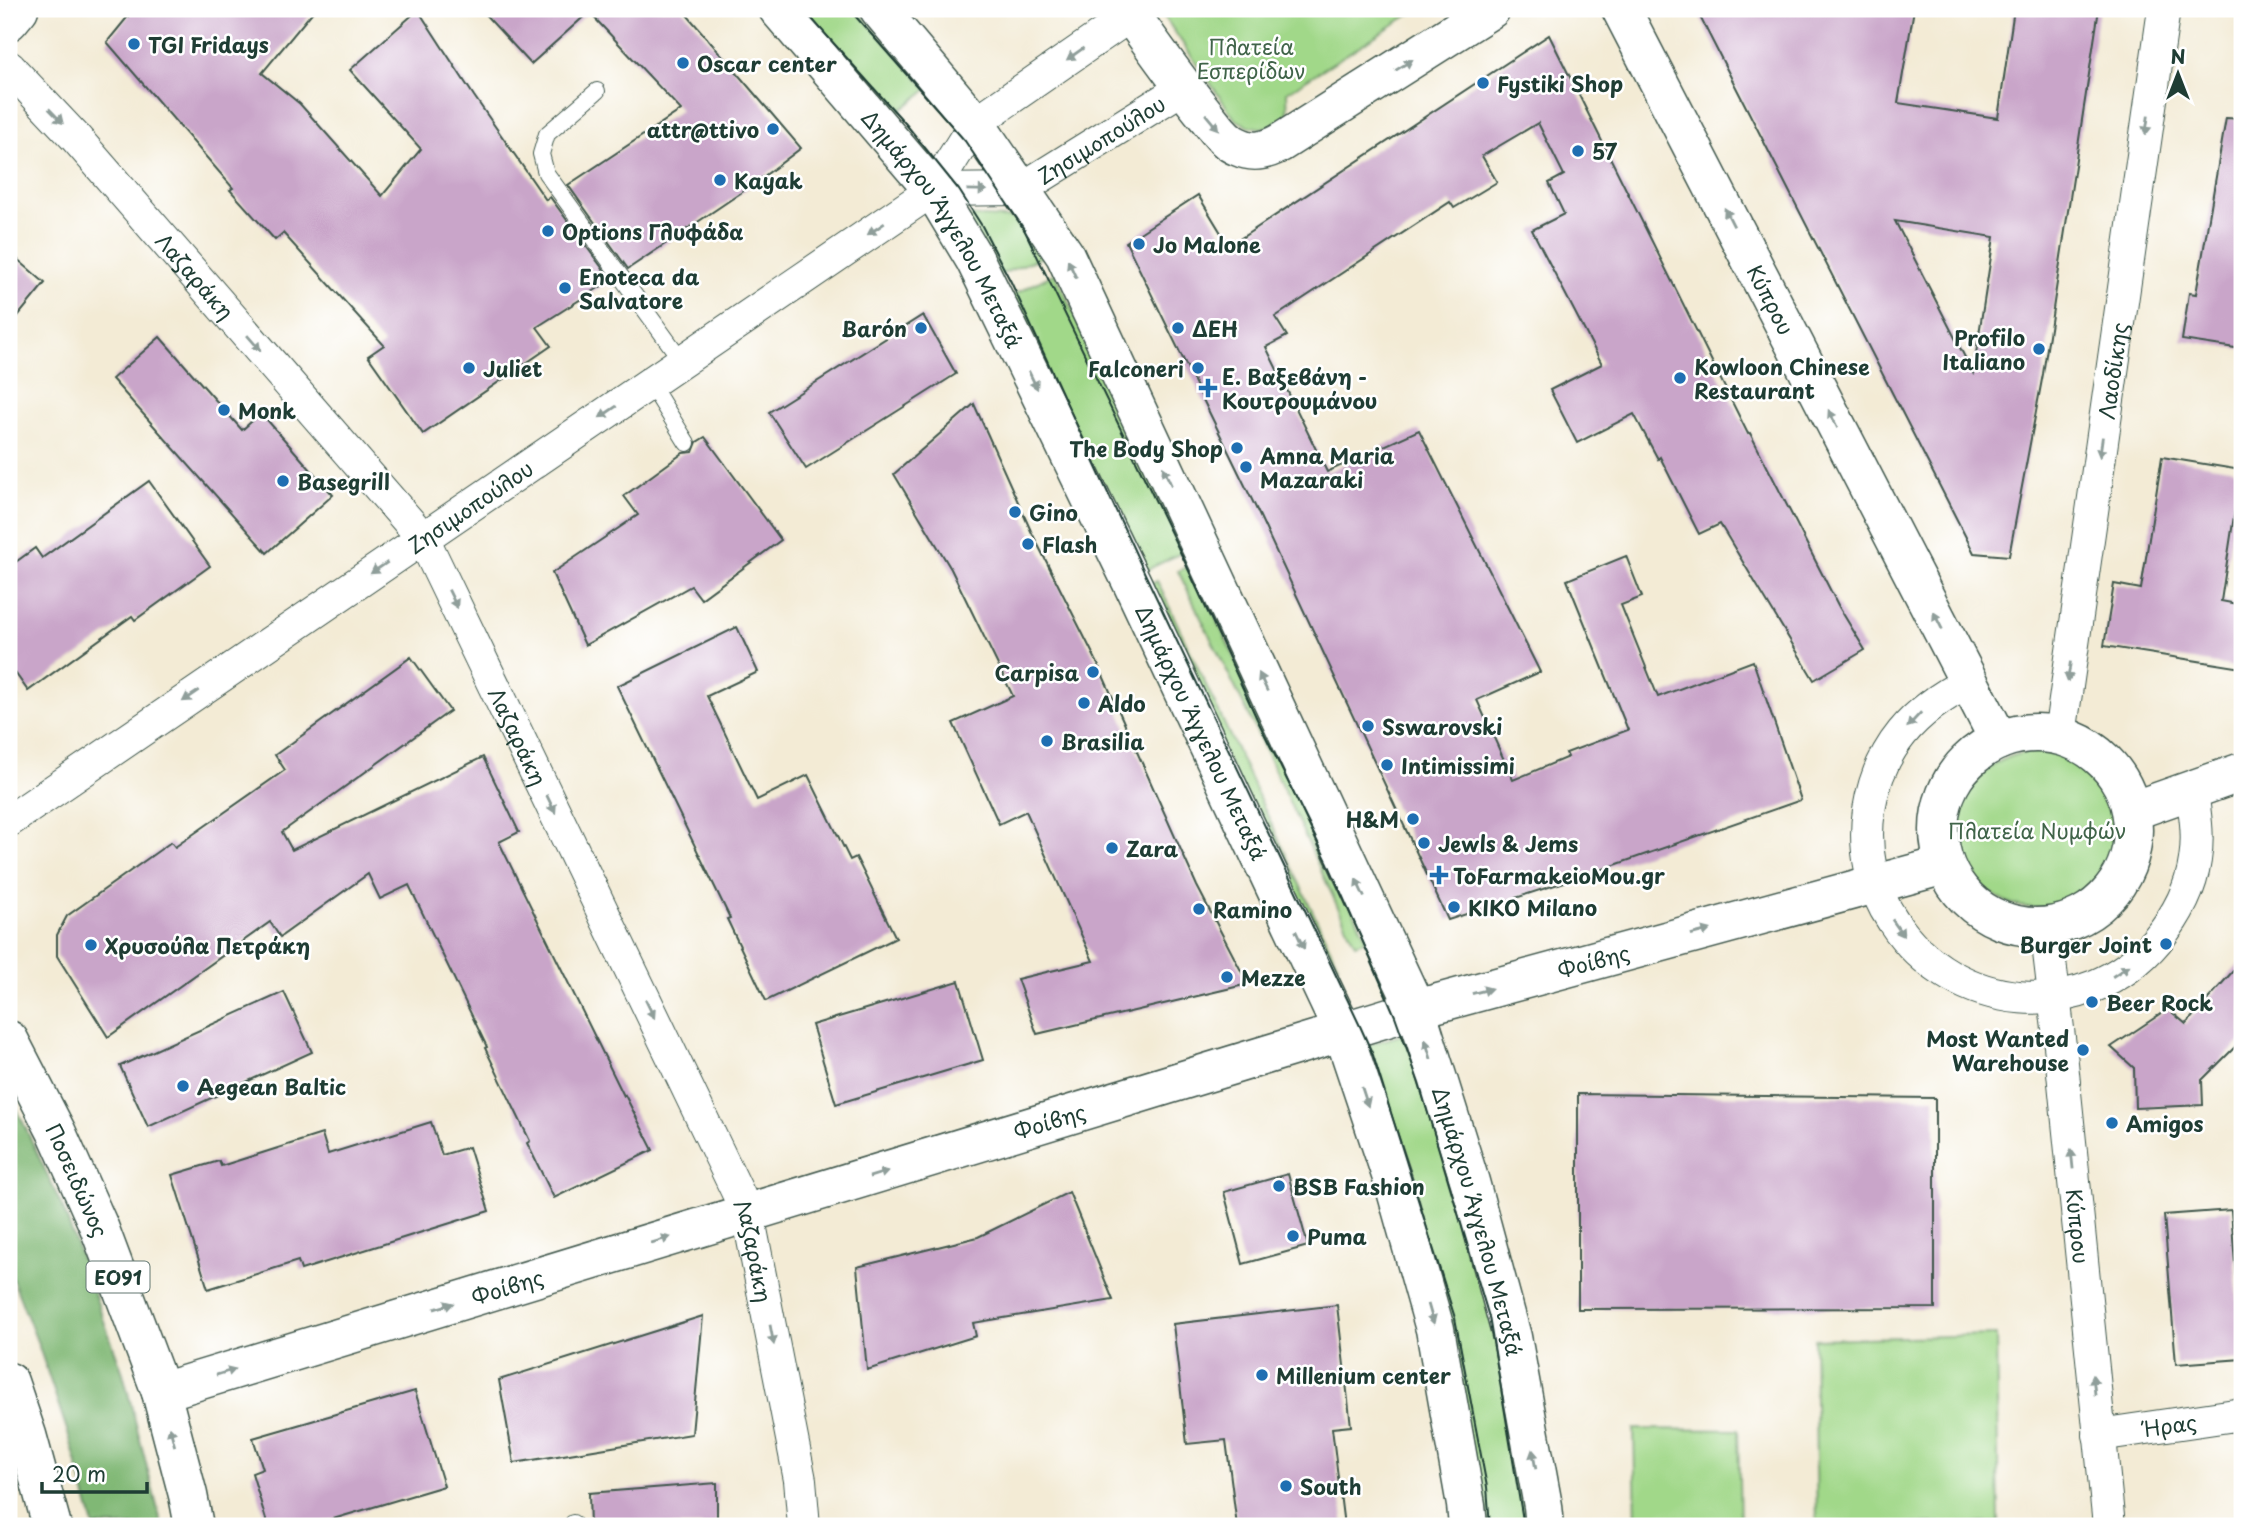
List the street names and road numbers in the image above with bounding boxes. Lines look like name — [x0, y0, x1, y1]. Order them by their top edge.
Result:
street label: Ζησιμοπούλου — [1030, 87, 1171, 192]
street label: Δημάρχου Άγγελου Μεταξά — [855, 102, 1031, 353]
street label: Λαζαράκη — [149, 225, 242, 326]
street label: Κύπρου — [1740, 259, 1803, 340]
street label: Λαοδίκης — [2089, 320, 2135, 421]
street label: Ζησιμοπούλου — [400, 452, 539, 561]
street label: Δημάρχου Άγγελου Μεταξά — [1128, 599, 1276, 866]
street label: Λαζαράκη — [481, 682, 556, 791]
street label: Φοίβης — [1554, 936, 1633, 986]
street label: Δημάρχου Άγγελου Μεταξά — [1425, 1082, 1531, 1359]
street label: Φοίβης — [1010, 1095, 1090, 1147]
street label: Ποσειδώνος — [38, 1117, 117, 1241]
street label: Κύπρου — [2059, 1187, 2098, 1265]
street label: Λαζαράκη — [727, 1193, 781, 1305]
street label: Φοίβης — [467, 1260, 547, 1312]
road number: ΕΟ91 — [86, 1261, 150, 1292]
street label: Ήρας — [2139, 1405, 2199, 1445]

